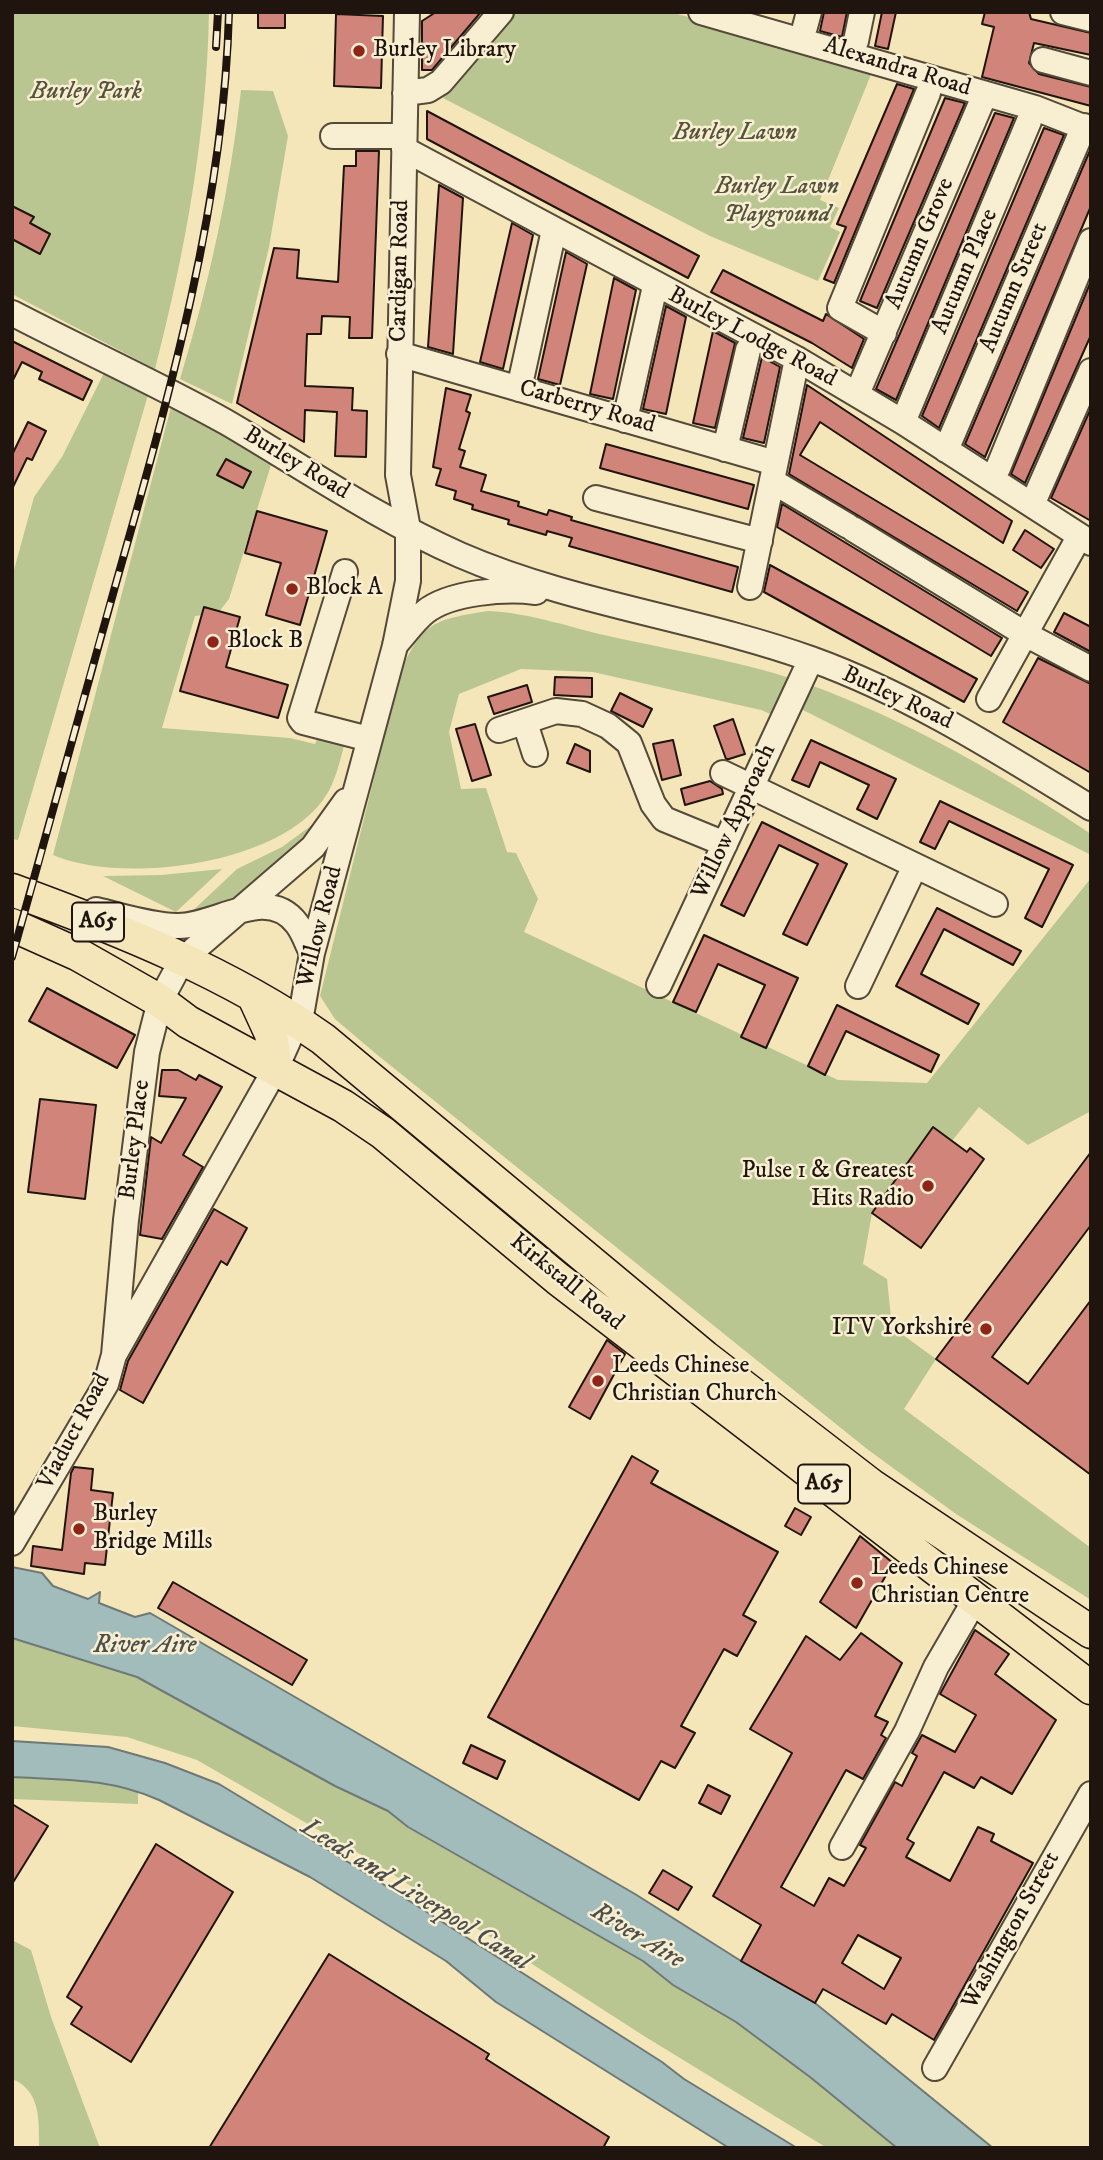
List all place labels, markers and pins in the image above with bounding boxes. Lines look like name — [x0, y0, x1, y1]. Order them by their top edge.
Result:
place label: Burley Library — [373, 37, 516, 65]
marker: Burley Library — [351, 43, 367, 59]
place label: Block A — [306, 575, 383, 603]
marker: Block A — [284, 581, 300, 597]
place label: Block B — [227, 628, 303, 656]
marker: Block B — [205, 634, 221, 650]
place label: Pulse 1 & Greatest Hits Radio — [741, 1158, 914, 1214]
marker: Pulse 1 & Greatest Hits Radio — [920, 1178, 936, 1194]
place label: ITV Yorkshire — [832, 1315, 972, 1343]
marker: ITV Yorkshire — [978, 1321, 994, 1337]
place label: Leeds Chinese Christian Church — [612, 1353, 777, 1409]
marker: Leeds Chinese Christian Church — [590, 1373, 606, 1389]
place label: Burley Bridge Mills — [93, 1501, 212, 1557]
marker: Burley Bridge Mills — [71, 1521, 87, 1537]
place label: Leeds Chinese Christian Centre — [871, 1555, 1029, 1611]
marker: Leeds Chinese Christian Centre — [849, 1575, 865, 1591]

